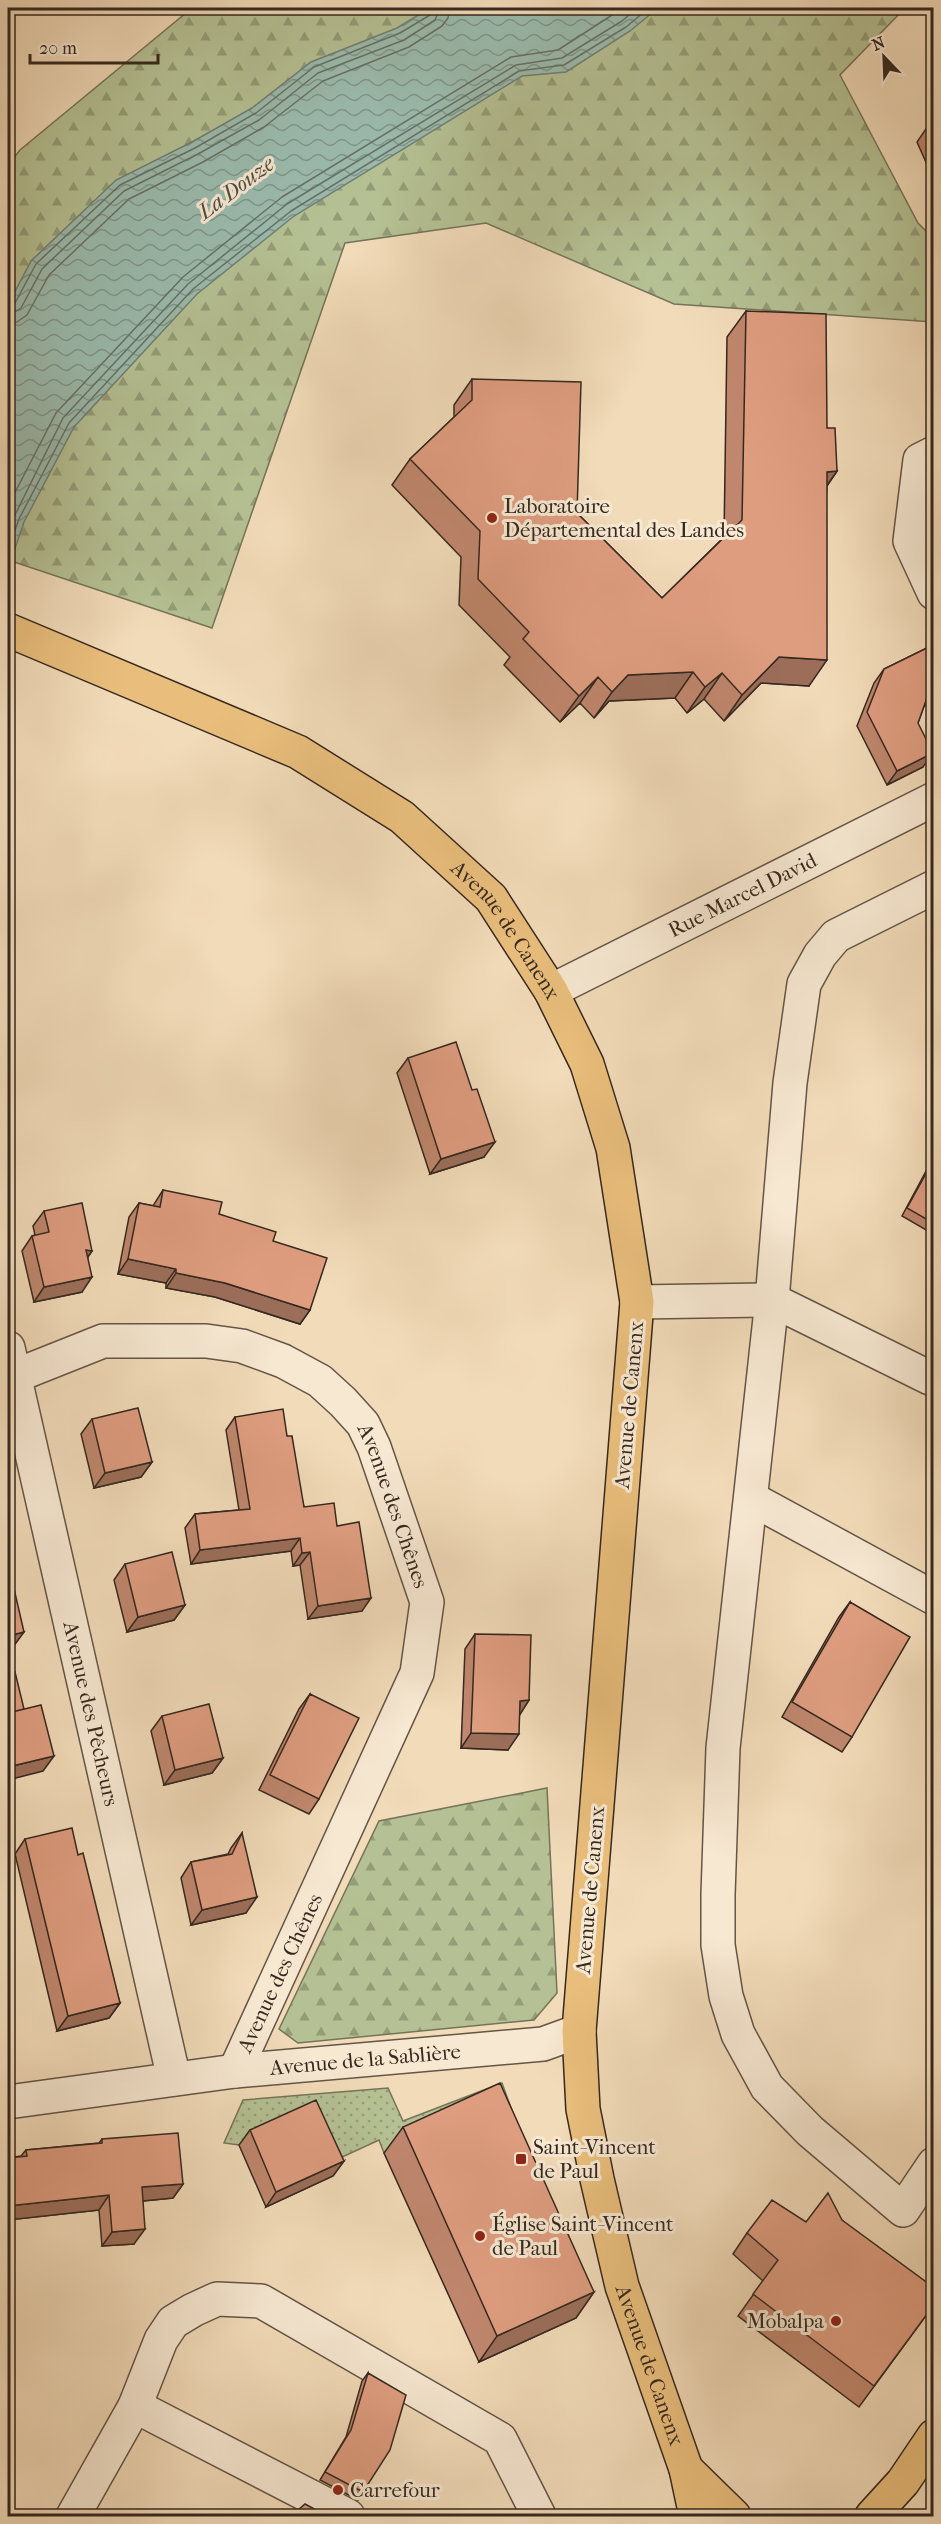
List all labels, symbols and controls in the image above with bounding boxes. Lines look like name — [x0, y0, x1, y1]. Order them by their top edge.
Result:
scale bar — [30, 27, 158, 65]
north arrow — [854, 27, 914, 87]
text: N — [869, 32, 888, 55]
text: 20 m — [39, 38, 77, 59]
water label: La Douze — [191, 150, 280, 226]
place label: Laboratoire Départemental des Landes — [504, 494, 744, 542]
marker: Laboratoire Départemental des Landes — [485, 511, 499, 525]
street label: Rue Marcel David — [664, 848, 821, 942]
street label: Avenue de Canenx — [445, 855, 565, 1003]
street label: Avenue de Canenx — [610, 1320, 648, 1491]
street label: Avenue des Chênes — [352, 1419, 433, 1591]
street label: Avenue des Pêcheurs — [58, 1618, 124, 1809]
street label: Avenue de Canenx — [571, 1805, 609, 1976]
street label: Avenue des Chênes — [232, 1889, 327, 2057]
street label: Avenue de la Sablière — [268, 2039, 462, 2080]
place label: Saint-Vincent de Paul — [533, 2135, 656, 2183]
marker: Saint-Vincent de Paul — [514, 2152, 528, 2166]
place label: Église Saint-Vincent de Paul — [492, 2212, 674, 2260]
marker: Église Saint-Vincent de Paul — [473, 2229, 487, 2243]
street label: Avenue de Canenx — [610, 2281, 689, 2449]
place label: Mobalpa — [747, 2309, 824, 2333]
marker: Mobalpa — [829, 2314, 843, 2328]
place label: Carrefour — [350, 2478, 440, 2502]
marker: Carrefour — [331, 2483, 345, 2497]

